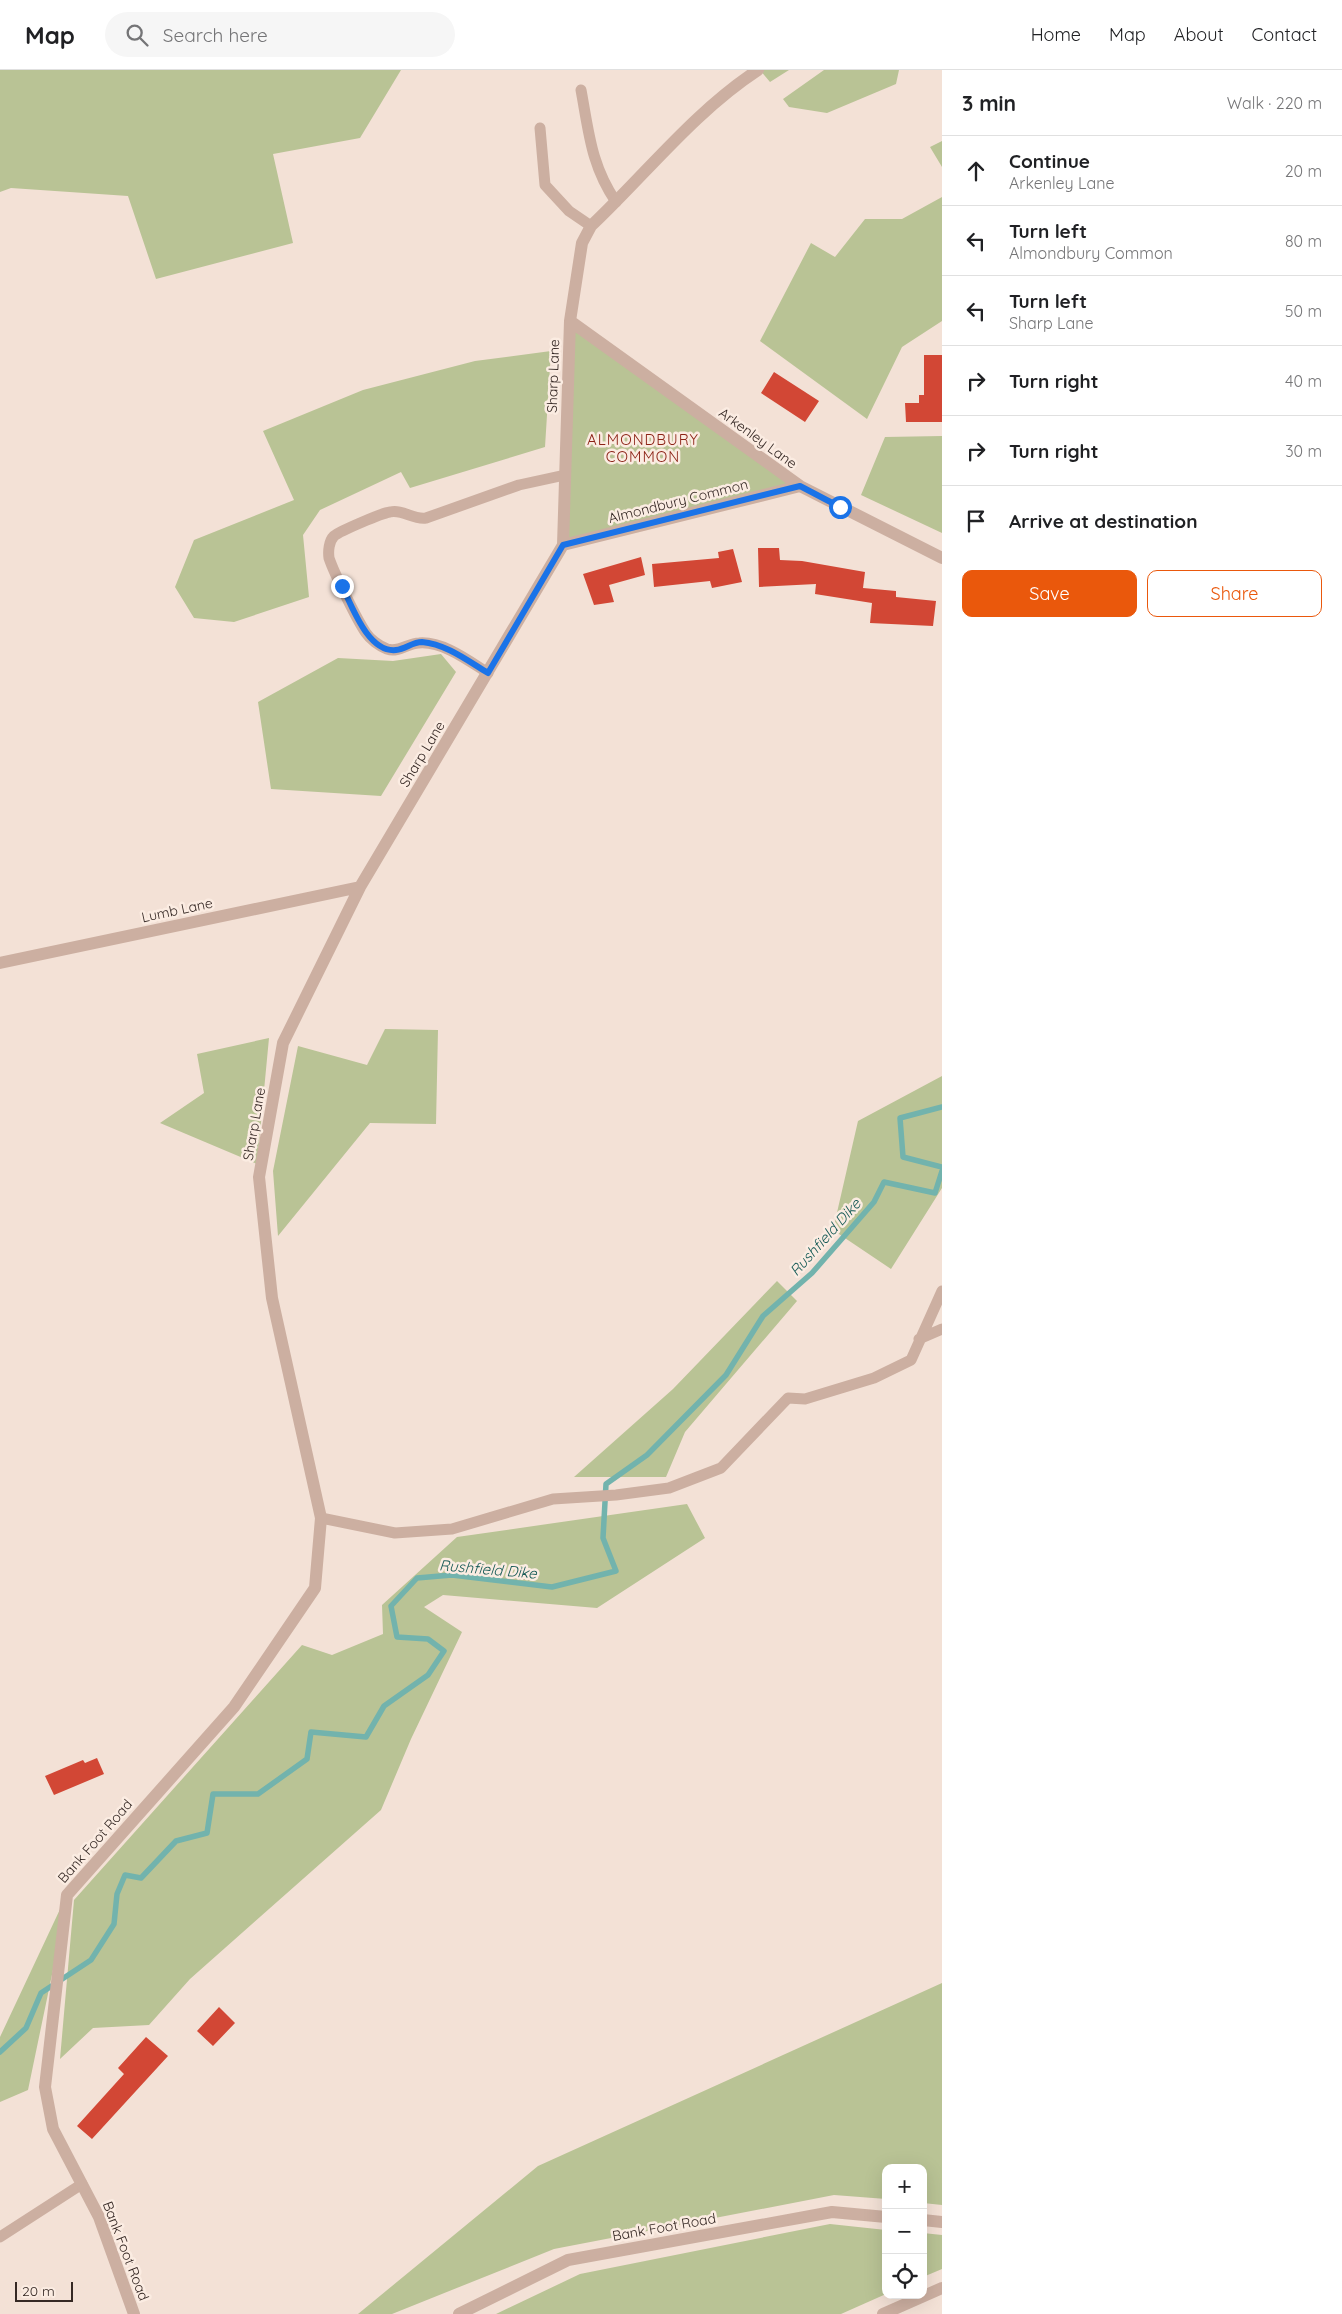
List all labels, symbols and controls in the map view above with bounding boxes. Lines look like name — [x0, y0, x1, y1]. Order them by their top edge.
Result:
search box — [105, 12, 455, 57]
text: Map — [25, 20, 75, 50]
icon: search — [123, 21, 151, 49]
text: Search here — [163, 23, 268, 47]
text: Home — [1031, 23, 1081, 46]
text: Map — [1109, 23, 1146, 46]
text: About — [1174, 23, 1224, 46]
text: Contact — [1252, 23, 1317, 46]
text: 3 min — [962, 90, 1016, 116]
text: Walk · 220 m — [1227, 93, 1322, 113]
text: Continue — [1009, 149, 1090, 173]
icon: ahead — [962, 157, 990, 185]
text: 20 m — [1285, 161, 1322, 181]
text: Arkenley Lane — [1009, 173, 1114, 193]
text: Turn left — [1009, 219, 1087, 243]
icon: left — [962, 227, 990, 255]
text: 80 m — [1285, 231, 1322, 251]
text: Almondbury Common — [1009, 243, 1173, 263]
text: Turn left — [1009, 289, 1087, 313]
icon: left — [962, 297, 990, 325]
text: 50 m — [1285, 301, 1322, 321]
text: Sharp Lane — [1009, 313, 1094, 333]
street label: Sharp Lane — [543, 339, 563, 413]
icon: right — [962, 367, 990, 395]
text: Turn right — [1009, 369, 1098, 393]
text: 40 m — [1285, 371, 1322, 391]
street label: Arkenley Lane — [715, 404, 801, 472]
district label: ALMONDBURY COMMON — [587, 430, 699, 466]
icon: right — [962, 437, 990, 465]
text: Turn right — [1009, 439, 1098, 463]
text: 30 m — [1285, 441, 1322, 461]
street label: Almondbury Common — [606, 475, 750, 527]
route start — [829, 496, 852, 519]
icon: arrive — [962, 507, 990, 535]
text: Arrive at destination — [1009, 509, 1198, 533]
button: Save — [962, 570, 1137, 617]
button: Share — [1147, 570, 1322, 617]
route end — [331, 575, 354, 598]
street label: Sharp Lane — [395, 718, 449, 790]
street label: Lumb Lane — [140, 894, 214, 926]
street label: Sharp Lane — [239, 1086, 269, 1162]
water label: Rushfield Dike — [785, 1194, 865, 1280]
water label: Rushfield Dike — [438, 1555, 538, 1583]
street label: Bank Foot Road — [54, 1795, 136, 1887]
map controls — [882, 2164, 927, 2299]
button: + — [882, 2164, 927, 2209]
street label: Bank Foot Road — [99, 2199, 153, 2303]
street label: Bank Foot Road — [611, 2209, 717, 2245]
button: − — [882, 2209, 927, 2254]
button: locate — [882, 2254, 927, 2299]
scale bar — [15, 2279, 72, 2302]
text: 20 m — [22, 2282, 55, 2300]

